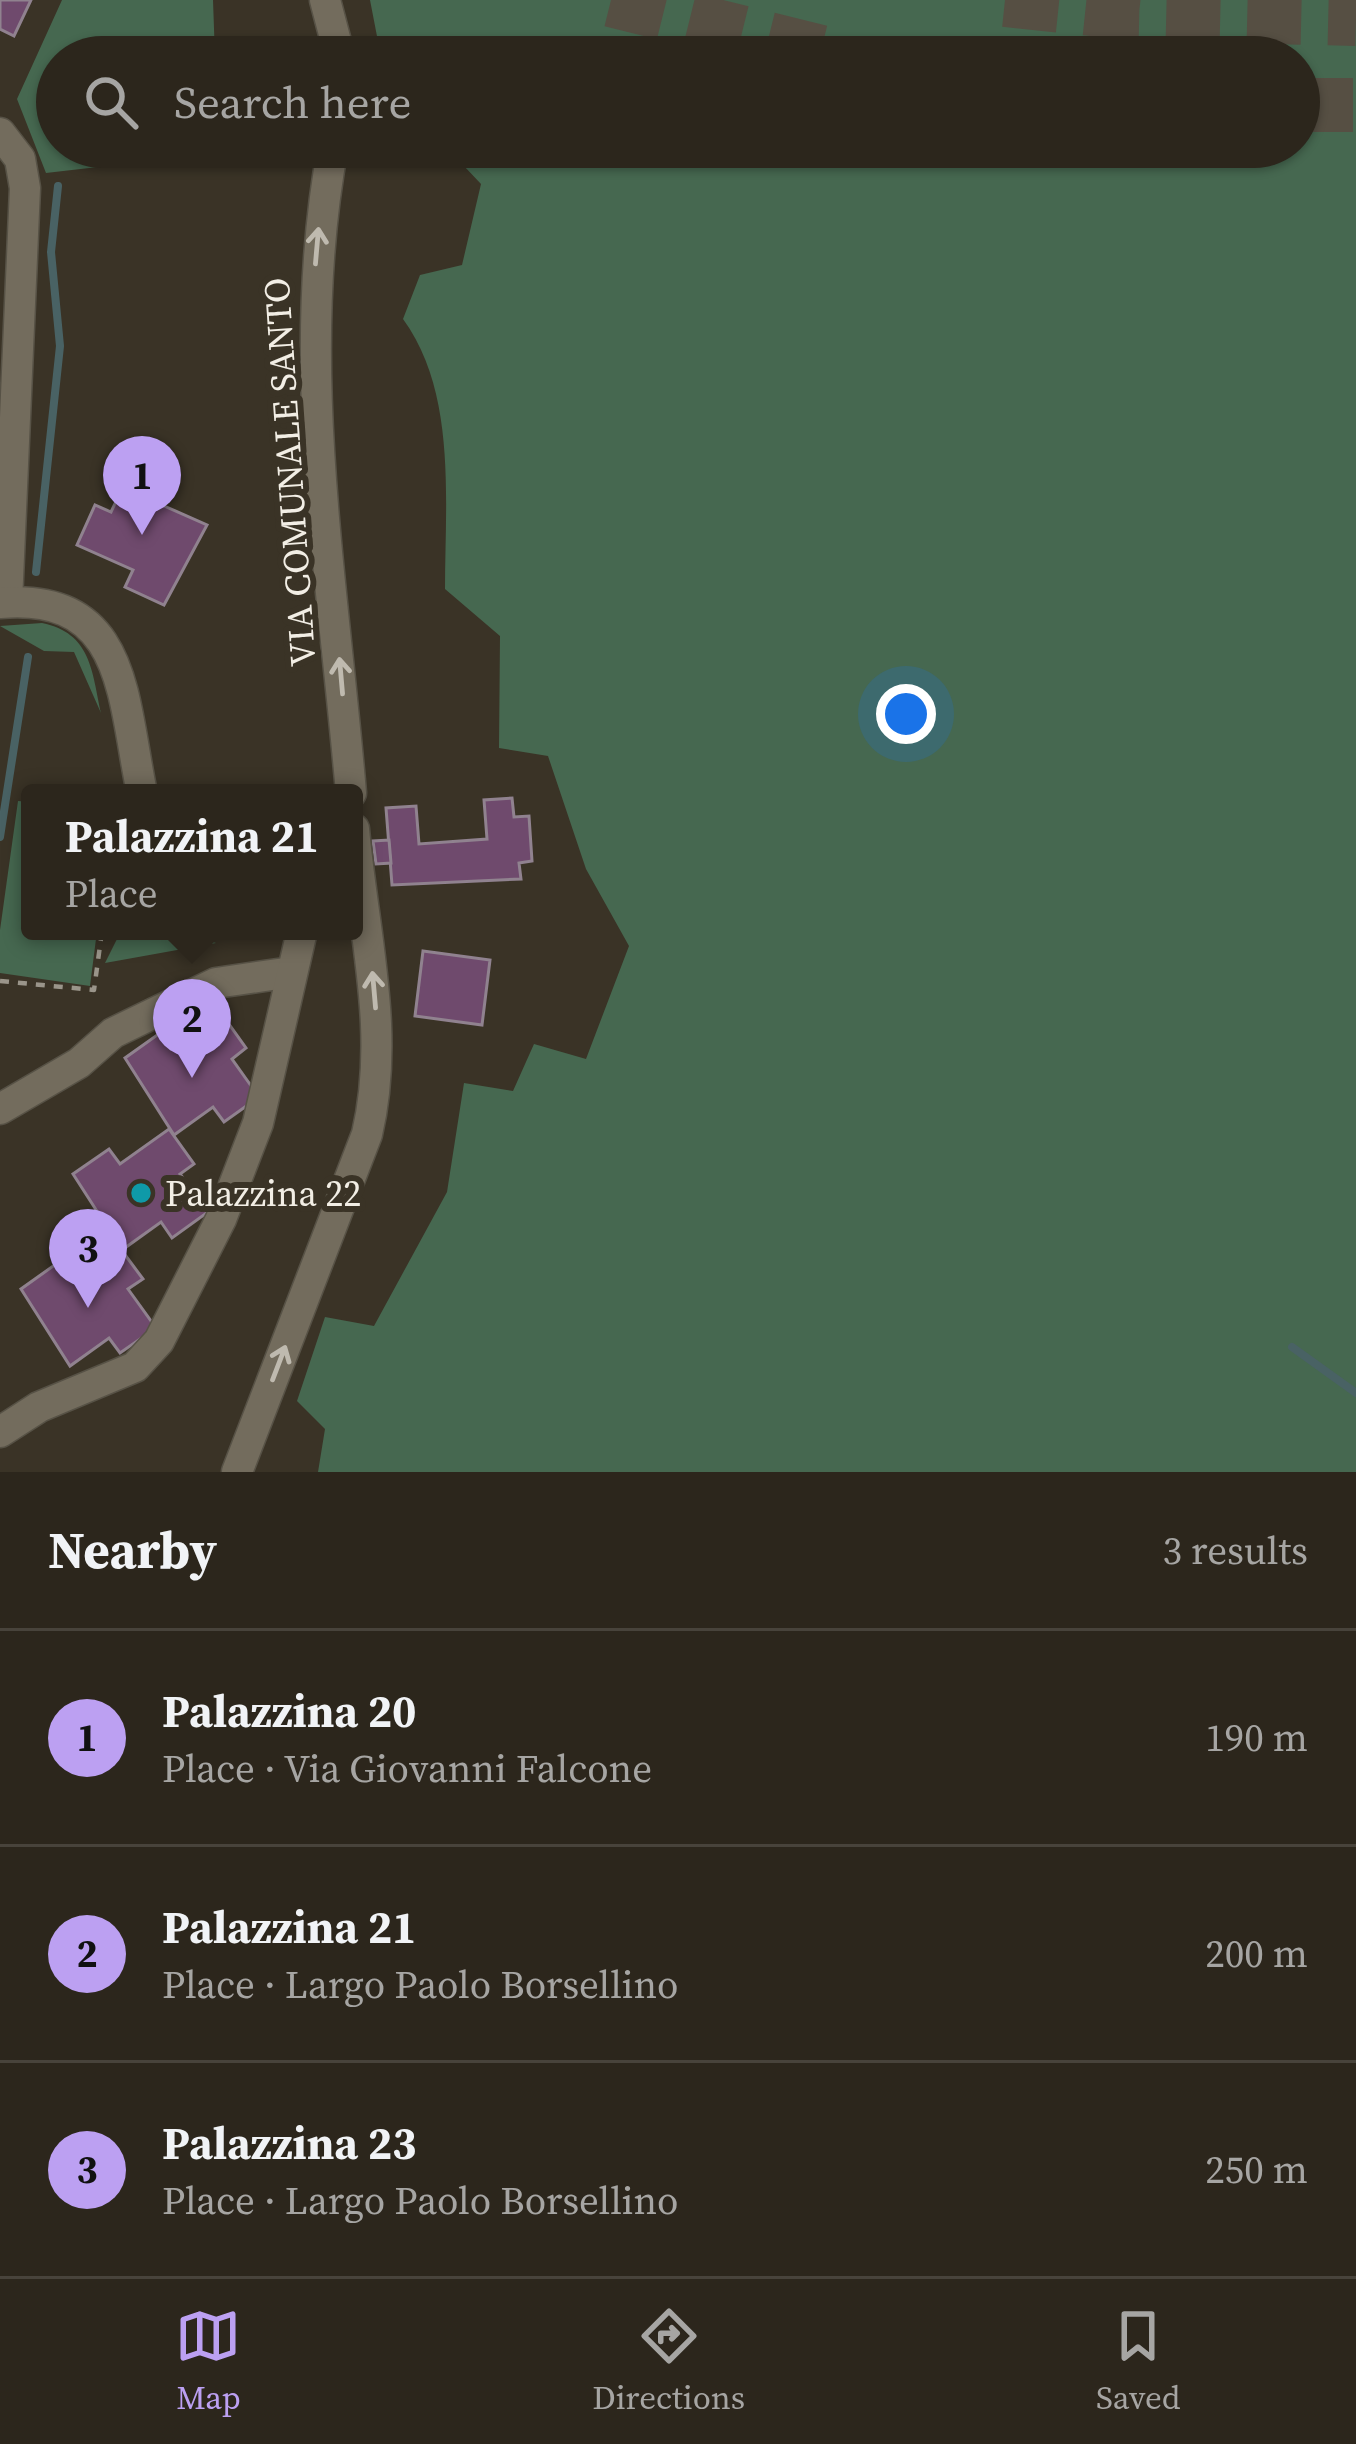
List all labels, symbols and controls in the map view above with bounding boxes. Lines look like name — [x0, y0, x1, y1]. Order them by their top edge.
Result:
search box — [36, 36, 1320, 168]
icon: search — [78, 69, 144, 135]
text: Search here — [174, 71, 411, 133]
one-way arrow — [306, 227, 329, 266]
street label: VIA COMUNALE SANTO — [251, 276, 328, 668]
pin: 1 — [103, 436, 181, 535]
one-way arrow — [329, 657, 352, 696]
your location — [876, 684, 936, 744]
popup — [21, 784, 363, 940]
text: Palazzina 21 — [65, 805, 319, 867]
text: Place — [65, 867, 158, 920]
one-way arrow — [362, 971, 385, 1010]
pin: 2 — [153, 979, 231, 1078]
place label: Palazzina 22 — [165, 1169, 361, 1218]
marker: Palazzina 22 — [128, 1180, 154, 1206]
pin: 3 — [49, 1209, 127, 1308]
one-way arrow — [270, 1345, 292, 1382]
text: Nearby — [48, 1515, 217, 1585]
text: 3 results — [1163, 1524, 1308, 1577]
text: Palazzina 20 — [162, 1680, 416, 1742]
text: 1 — [76, 1711, 98, 1764]
text: 190 m — [1205, 1711, 1308, 1764]
text: Place · Via Giovanni Falcone — [162, 1742, 652, 1795]
text: Palazzina 21 — [162, 1896, 416, 1958]
text: 2 — [76, 1927, 98, 1980]
text: 200 m — [1205, 1927, 1308, 1980]
text: Place · Largo Paolo Borsellino — [162, 1958, 679, 2011]
text: Palazzina 23 — [162, 2112, 416, 2174]
text: 3 — [76, 2143, 98, 2196]
text: 250 m — [1205, 2143, 1308, 2196]
text: Place · Largo Paolo Borsellino — [162, 2174, 679, 2227]
tab: Map — [175, 2303, 241, 2420]
tab: Directions — [592, 2303, 745, 2420]
tab: Saved — [1096, 2303, 1181, 2420]

